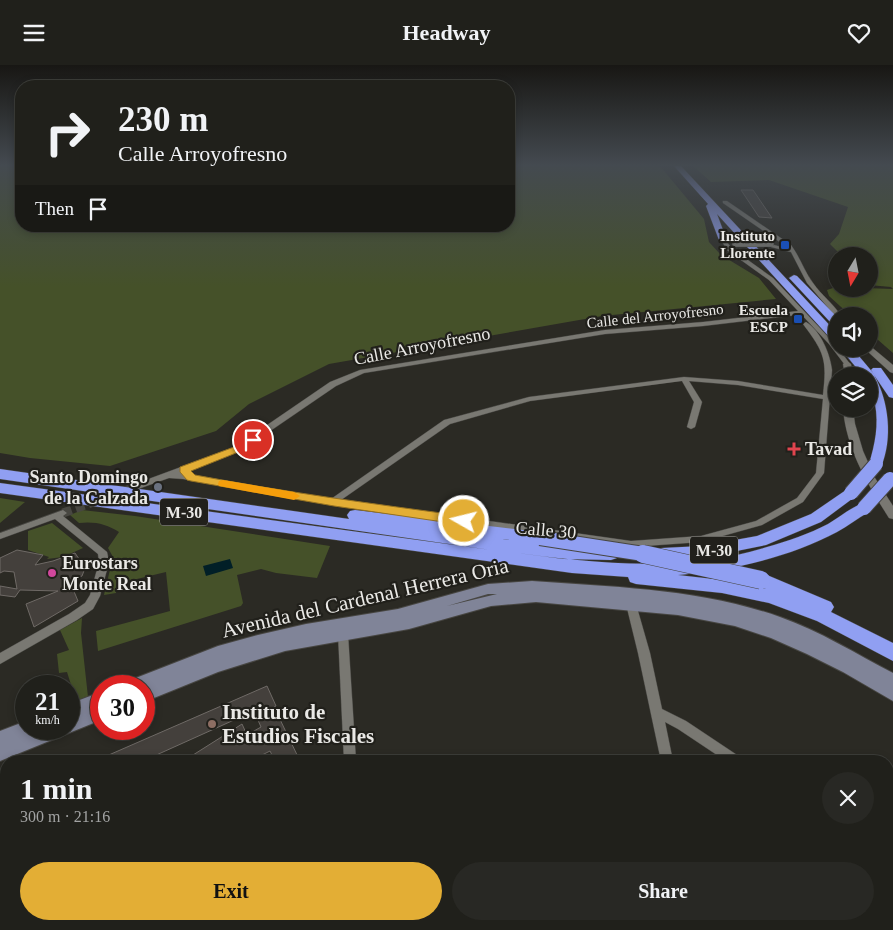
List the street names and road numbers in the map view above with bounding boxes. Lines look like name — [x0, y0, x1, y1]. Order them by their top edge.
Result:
street label: Calle del Arroyofresno — [586, 301, 724, 331]
street label: Calle Arroyofresno — [352, 323, 492, 369]
road number: M-30 — [160, 499, 208, 526]
street label: Calle 30 — [515, 517, 577, 543]
road number: M-30 — [690, 537, 738, 563]
street label: Avenida del Cardenal Herrera Oria — [219, 553, 511, 643]

